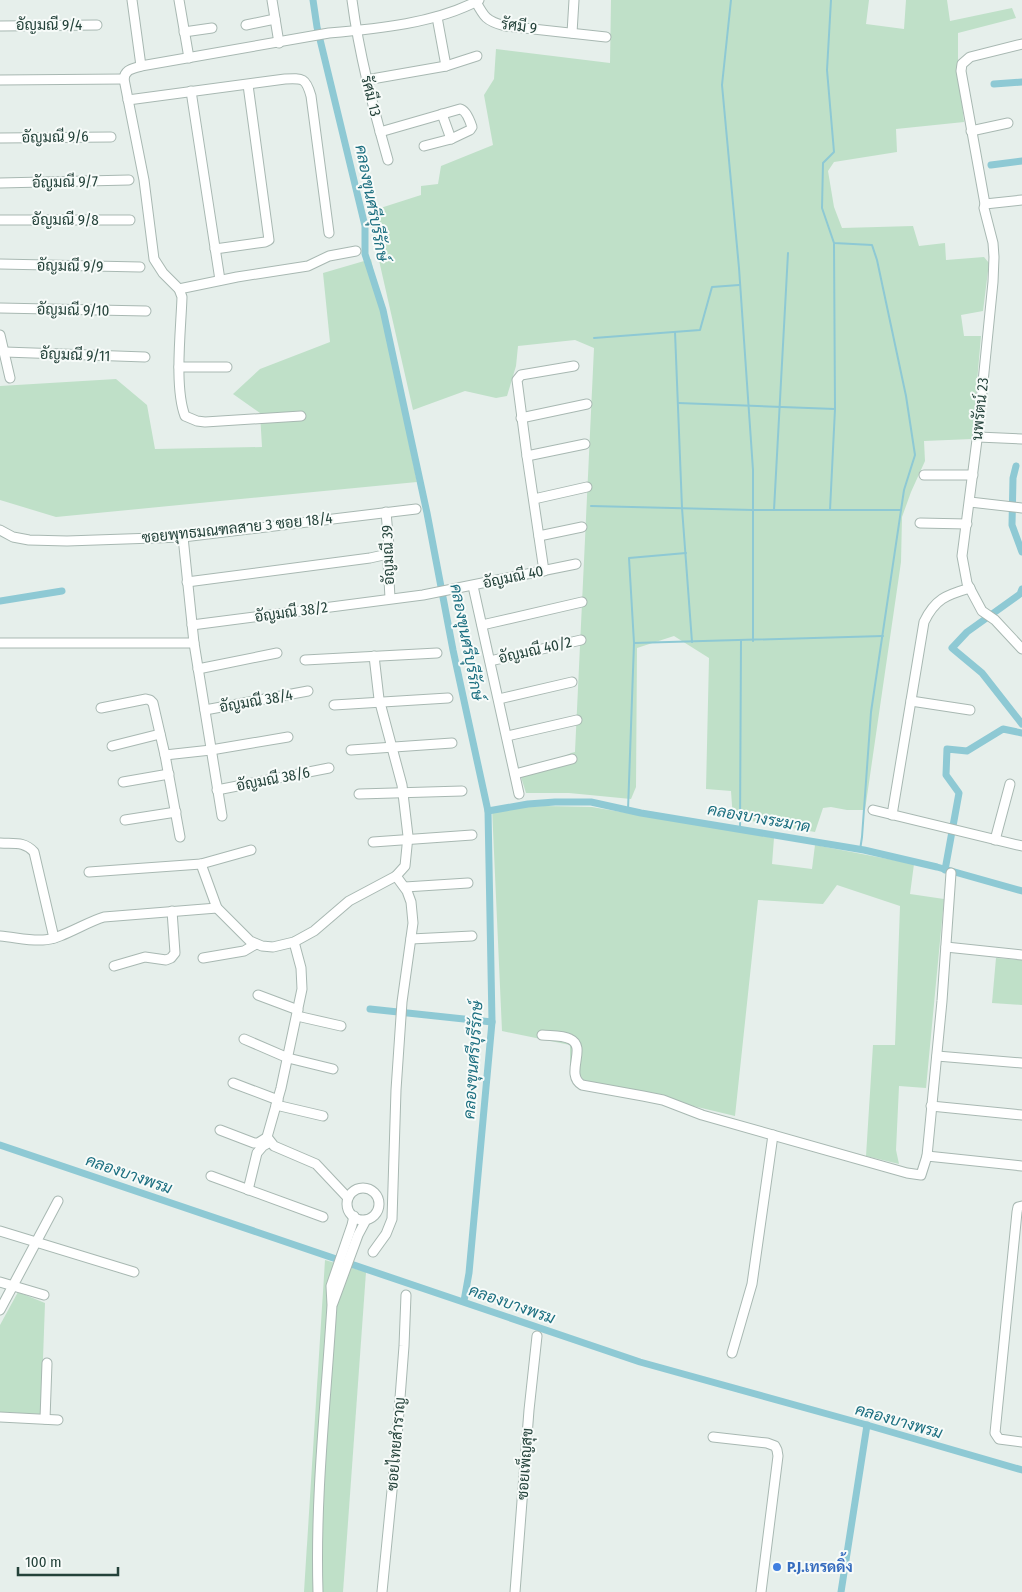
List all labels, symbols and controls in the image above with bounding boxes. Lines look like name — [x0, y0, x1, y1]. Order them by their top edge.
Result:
street label: รัศมี 9 — [500, 14, 538, 37]
street label: อัญมณี 9/4 — [16, 15, 82, 34]
street label: รัศมี 13 — [357, 73, 386, 119]
street label: อัญมณี 9/6 — [21, 126, 89, 147]
water label: คลองขุนศรีบุรีรักษ์ — [349, 142, 396, 265]
street label: อัญมณี 9/7 — [32, 171, 98, 192]
street label: อัญมณี 9/8 — [31, 210, 99, 229]
street label: อัญมณี 9/9 — [36, 255, 104, 276]
street label: อัญมณี 9/10 — [36, 299, 110, 320]
street label: อัญมณี 9/11 — [39, 344, 111, 365]
street label: นพรัตน์ 23 — [967, 376, 992, 441]
street label: ซอยพุทธมณฑลสาย 3 ซอย 18/4 — [141, 509, 334, 549]
street label: อัญมณี 39 — [377, 525, 398, 586]
street label: อัญมณี 40 — [481, 561, 545, 592]
water label: คลองขุนศรีบุรีรักษ์ — [444, 581, 491, 704]
street label: อัญมณี 38/2 — [253, 597, 329, 626]
street label: อัญมณี 40/2 — [496, 632, 574, 667]
street label: อัญมณี 38/4 — [218, 685, 294, 716]
street label: อัญมณี 38/6 — [234, 762, 311, 795]
water label: คลองบางระมาด — [706, 800, 812, 836]
water label: คลองขุนศรีบุรีรักษ์ — [456, 998, 489, 1120]
water label: คลองบางพรม — [83, 1150, 175, 1198]
water label: คลองบางพรม — [466, 1280, 558, 1328]
street label: ซอยไทยสำราญ — [382, 1396, 409, 1492]
water label: คลองบางพรม — [853, 1399, 945, 1443]
street label: ซอยเพ็ญสุข — [512, 1427, 538, 1501]
scale bar — [18, 1544, 118, 1576]
place label: P.J.เทรดดิ้ง — [787, 1552, 853, 1576]
text: 100 m — [25, 1553, 62, 1571]
marker: P.J.เทรดดิ้ง — [771, 1561, 783, 1573]

